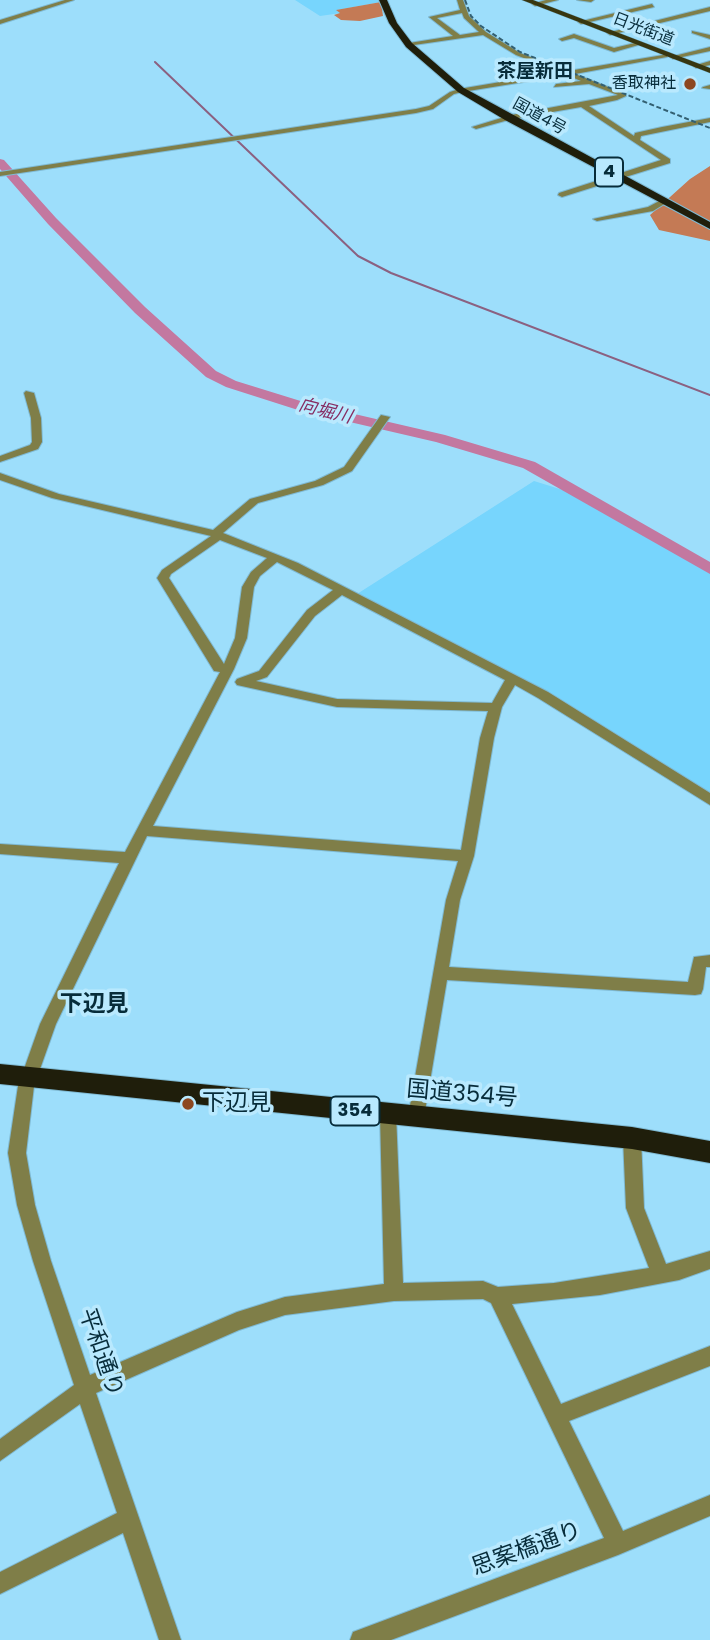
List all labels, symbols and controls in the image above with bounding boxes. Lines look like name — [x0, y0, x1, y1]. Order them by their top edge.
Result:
street label: 日光街道 — [610, 10, 676, 50]
district label: 茶屋新田 — [497, 61, 573, 83]
place label: 香取神社 — [612, 74, 676, 94]
marker: 香取神社 — [682, 76, 698, 92]
street label: 国道4号 — [509, 95, 569, 139]
road number: 4 — [595, 158, 623, 187]
water label: 向堀川 — [296, 395, 354, 429]
district label: 下辺見 — [60, 991, 128, 1019]
street label: 国道354号 — [405, 1076, 519, 1114]
place label: 下辺見 — [202, 1090, 271, 1118]
marker: 下辺見 — [180, 1096, 196, 1112]
road number: 354 — [330, 1096, 380, 1126]
street label: 平和通り — [72, 1305, 128, 1401]
street label: 思案橋通り — [468, 1517, 586, 1583]

